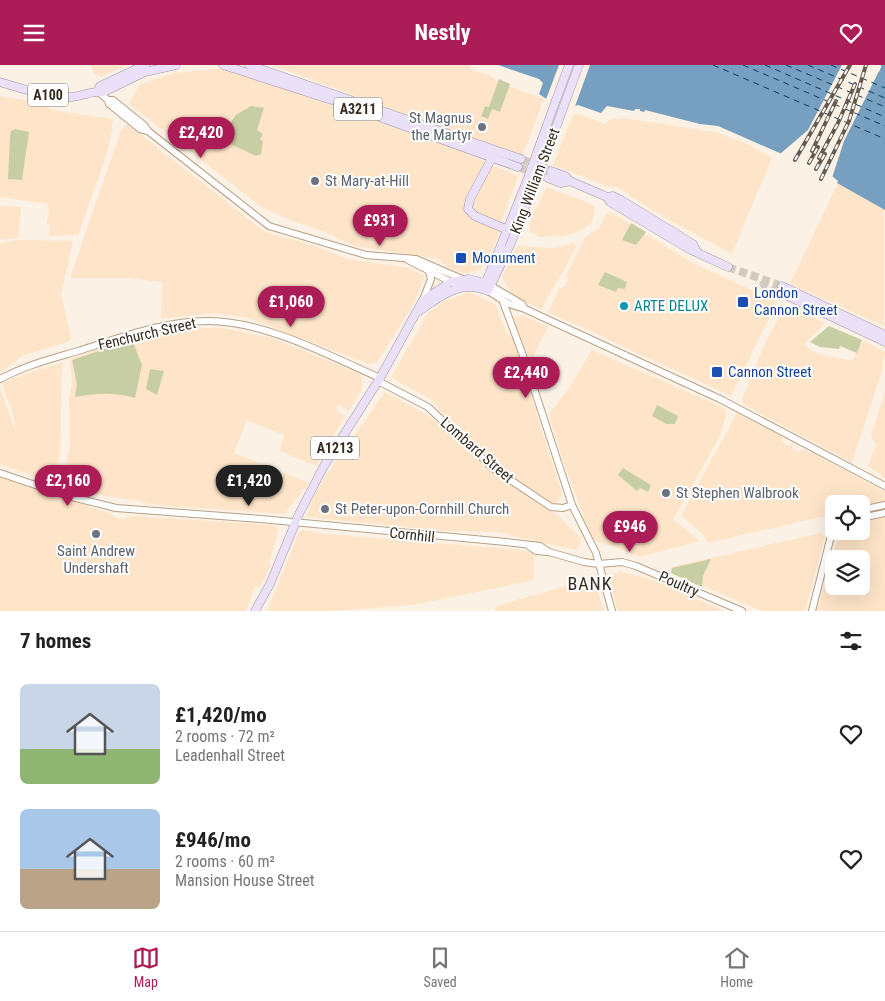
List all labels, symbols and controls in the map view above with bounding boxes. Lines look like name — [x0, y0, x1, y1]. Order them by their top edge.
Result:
icon: menu — [20, 19, 48, 47]
icon: heart — [837, 19, 865, 47]
text: Nestly — [414, 20, 471, 45]
road number: A100 — [28, 83, 68, 107]
road number: A3211 — [334, 98, 382, 121]
place label: St Magnus the Martyr — [409, 109, 472, 144]
pin: £2,420 — [160, 117, 242, 159]
marker: St Magnus the Martyr — [476, 121, 488, 133]
text: £2,420 — [179, 123, 223, 142]
street label: King William Street — [507, 125, 563, 237]
place label: St Mary-at-Hill — [325, 172, 409, 190]
marker: St Mary-at-Hill — [309, 175, 321, 187]
pin: £931 — [350, 205, 410, 247]
text: £931 — [364, 211, 396, 230]
place label: Monument — [472, 249, 535, 267]
marker: Monument — [454, 251, 468, 265]
place label: London Cannon Street — [754, 284, 838, 319]
pin: £1,060 — [250, 285, 332, 328]
text: £1,060 — [269, 292, 313, 311]
marker: London Cannon Street — [736, 295, 750, 309]
place label: ARTE DELUX — [634, 297, 708, 315]
marker: ARTE DELUX — [618, 300, 630, 312]
street label: Fenchurch Street — [96, 314, 198, 354]
pin: £2,440 — [485, 357, 567, 399]
text: £2,440 — [504, 363, 548, 382]
place label: Cannon Street — [728, 363, 812, 381]
marker: Cannon Street — [710, 365, 724, 379]
street label: Lombard Street — [437, 413, 517, 487]
road number: A1213 — [311, 437, 359, 459]
pin: £2,160 — [27, 465, 109, 507]
pin: £1,420 — [208, 465, 290, 507]
text: £2,160 — [46, 471, 90, 490]
text: £1,420 — [227, 471, 271, 490]
place label: St Stephen Walbrook — [676, 484, 799, 502]
marker: St Stephen Walbrook — [660, 487, 672, 499]
map controls — [825, 495, 870, 595]
button: locate — [825, 495, 870, 540]
place label: St Peter-upon-Cornhill Church — [335, 500, 509, 518]
marker: St Peter-upon-Cornhill Church — [319, 503, 331, 515]
pin: £946 — [600, 511, 660, 553]
text: £946 — [614, 517, 646, 536]
street label: Cornhill — [388, 524, 436, 546]
marker: Saint Andrew Undershaft — [90, 528, 102, 540]
place label: Saint Andrew Undershaft — [57, 542, 135, 577]
button: layers — [825, 550, 870, 595]
street label: Poultry — [656, 567, 702, 601]
district label: BANK — [567, 573, 613, 594]
icon: filters — [837, 627, 865, 655]
text: 7 homes — [20, 629, 91, 653]
text: £1,420/mo — [175, 703, 267, 727]
icon: home — [60, 704, 120, 764]
icon: heart — [837, 720, 865, 748]
text: 2 rooms · 72 m² — [175, 727, 275, 746]
text: Leadenhall Street — [175, 746, 285, 765]
text: £946/mo — [175, 828, 251, 852]
icon: home — [60, 829, 120, 889]
icon: heart — [837, 845, 865, 873]
text: 2 rooms · 60 m² — [175, 852, 275, 871]
text: Mansion House Street — [175, 871, 315, 890]
tab: Map — [132, 944, 160, 990]
tab: Saved — [423, 944, 457, 990]
tab: Home — [720, 944, 753, 990]

